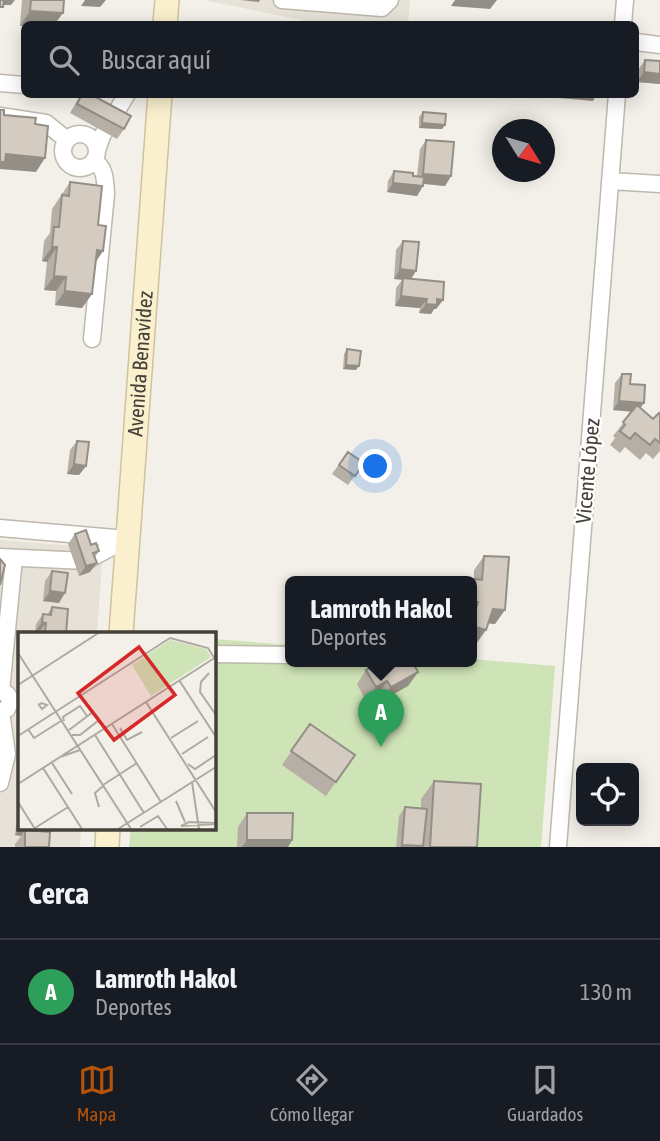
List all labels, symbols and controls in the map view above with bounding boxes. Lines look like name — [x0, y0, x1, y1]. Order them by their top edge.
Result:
search box — [21, 21, 639, 98]
icon: search — [45, 41, 83, 79]
text: Buscar aquí — [101, 45, 211, 75]
north arrow — [492, 119, 555, 182]
street label: Avenida Benavídez — [122, 290, 157, 437]
street label: Vicente López — [570, 417, 604, 525]
your location — [358, 449, 392, 483]
popup — [285, 576, 477, 667]
text: Lamroth Hakol — [310, 594, 452, 624]
text: Deportes — [310, 624, 387, 650]
inset map — [18, 632, 215, 830]
pin: A — [358, 689, 404, 747]
map controls — [576, 763, 639, 826]
button: locate — [576, 763, 639, 826]
text: Cerca — [28, 876, 89, 910]
text: Lamroth Hakol — [95, 964, 237, 994]
text: A — [45, 979, 57, 1005]
text: 130 m — [580, 979, 632, 1005]
text: Deportes — [95, 994, 172, 1020]
tab: Mapa — [77, 1061, 116, 1125]
tab: Cómo llegar — [270, 1061, 353, 1125]
tab: Guardados — [507, 1061, 583, 1125]

